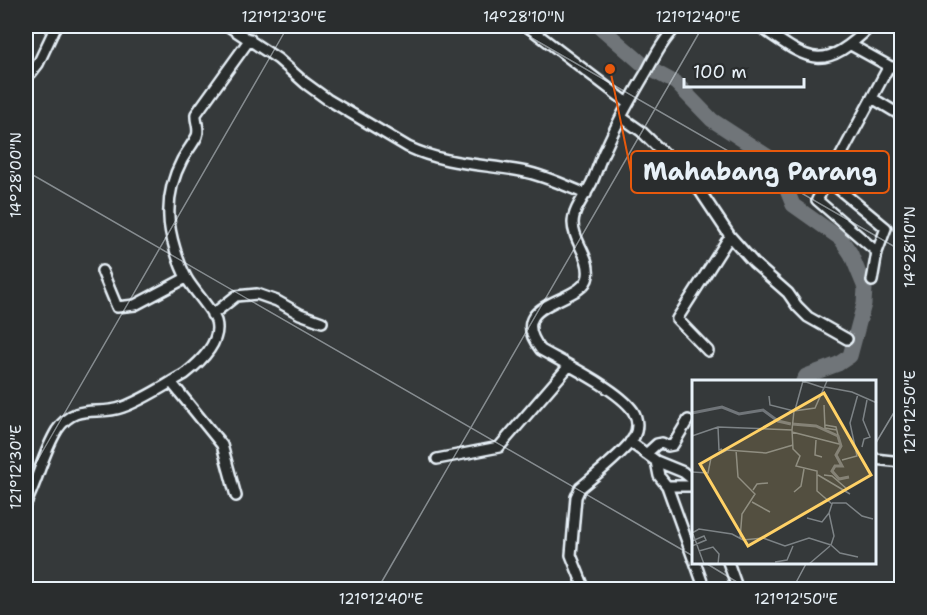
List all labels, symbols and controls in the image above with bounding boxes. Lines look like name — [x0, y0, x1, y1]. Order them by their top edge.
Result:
text: 121°12'30"E — [242, 7, 326, 27]
text: 14°28'10"N — [483, 7, 565, 27]
text: 121°12'40"E — [656, 7, 740, 27]
scale bar — [684, 51, 804, 89]
text: 100 m — [693, 60, 747, 84]
text: 14°28'00"N — [6, 132, 26, 218]
callout: Mahabang Parang — [631, 151, 889, 193]
text: Mahabang Parang — [643, 156, 877, 188]
text: 14°28'10"N — [900, 206, 920, 288]
text: 121°12'50"E — [900, 370, 920, 454]
inset map — [692, 380, 876, 564]
text: 121°12'30"E — [6, 425, 26, 509]
text: 121°12'40"E — [339, 589, 423, 609]
text: 121°12'50"E — [754, 589, 838, 609]

